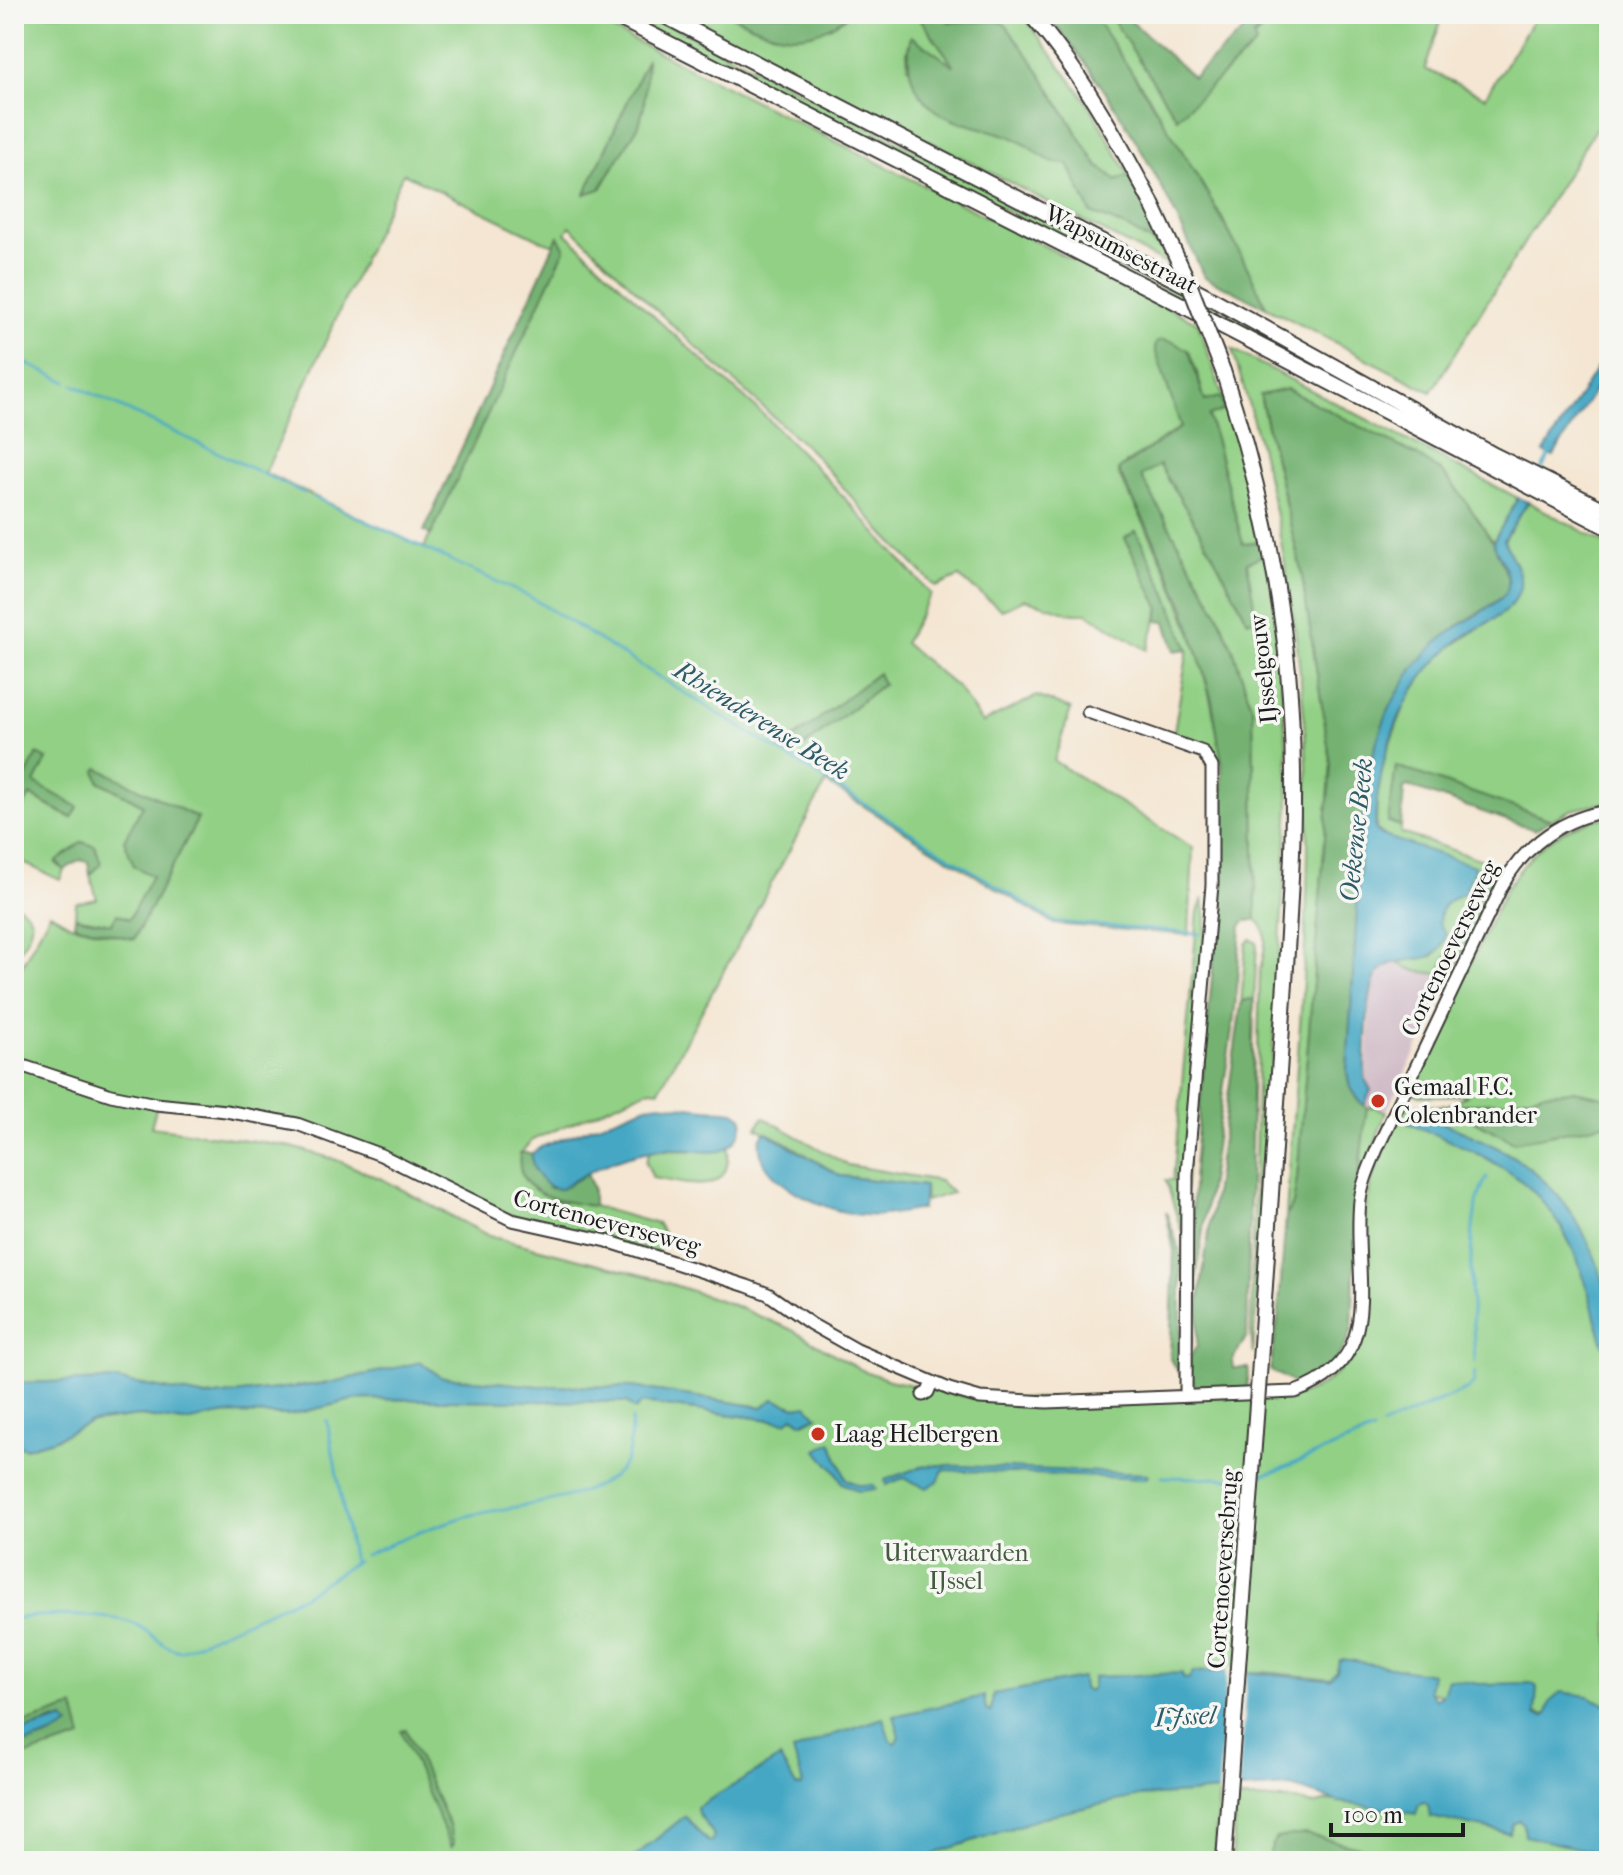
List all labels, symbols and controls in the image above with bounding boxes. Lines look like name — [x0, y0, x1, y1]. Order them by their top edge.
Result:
street label: Wapsumsestraat — [1039, 198, 1202, 300]
street label: IJsselgouw — [1243, 612, 1283, 725]
water label: Rhienderense Beek — [667, 653, 855, 787]
water label: Oekense Beek — [1334, 756, 1379, 904]
street label: Cortenoeverseweg — [1395, 854, 1505, 1041]
place label: Gemaal F.C. Colenbrander — [1394, 1073, 1538, 1129]
marker: Gemaal F.C. Colenbrander — [1369, 1092, 1387, 1110]
street label: Cortenoeverseweg — [510, 1184, 705, 1261]
place label: Laag Helbergen — [834, 1420, 999, 1448]
marker: Laag Helbergen — [809, 1425, 827, 1443]
street label: Cortenoeversebrug — [1202, 1467, 1244, 1670]
park label: Uiterwaarden IJssel — [884, 1539, 1029, 1595]
water label: IJssel — [1153, 1699, 1219, 1734]
scale bar — [1331, 1787, 1463, 1837]
text: 100 m — [1343, 1801, 1403, 1829]

